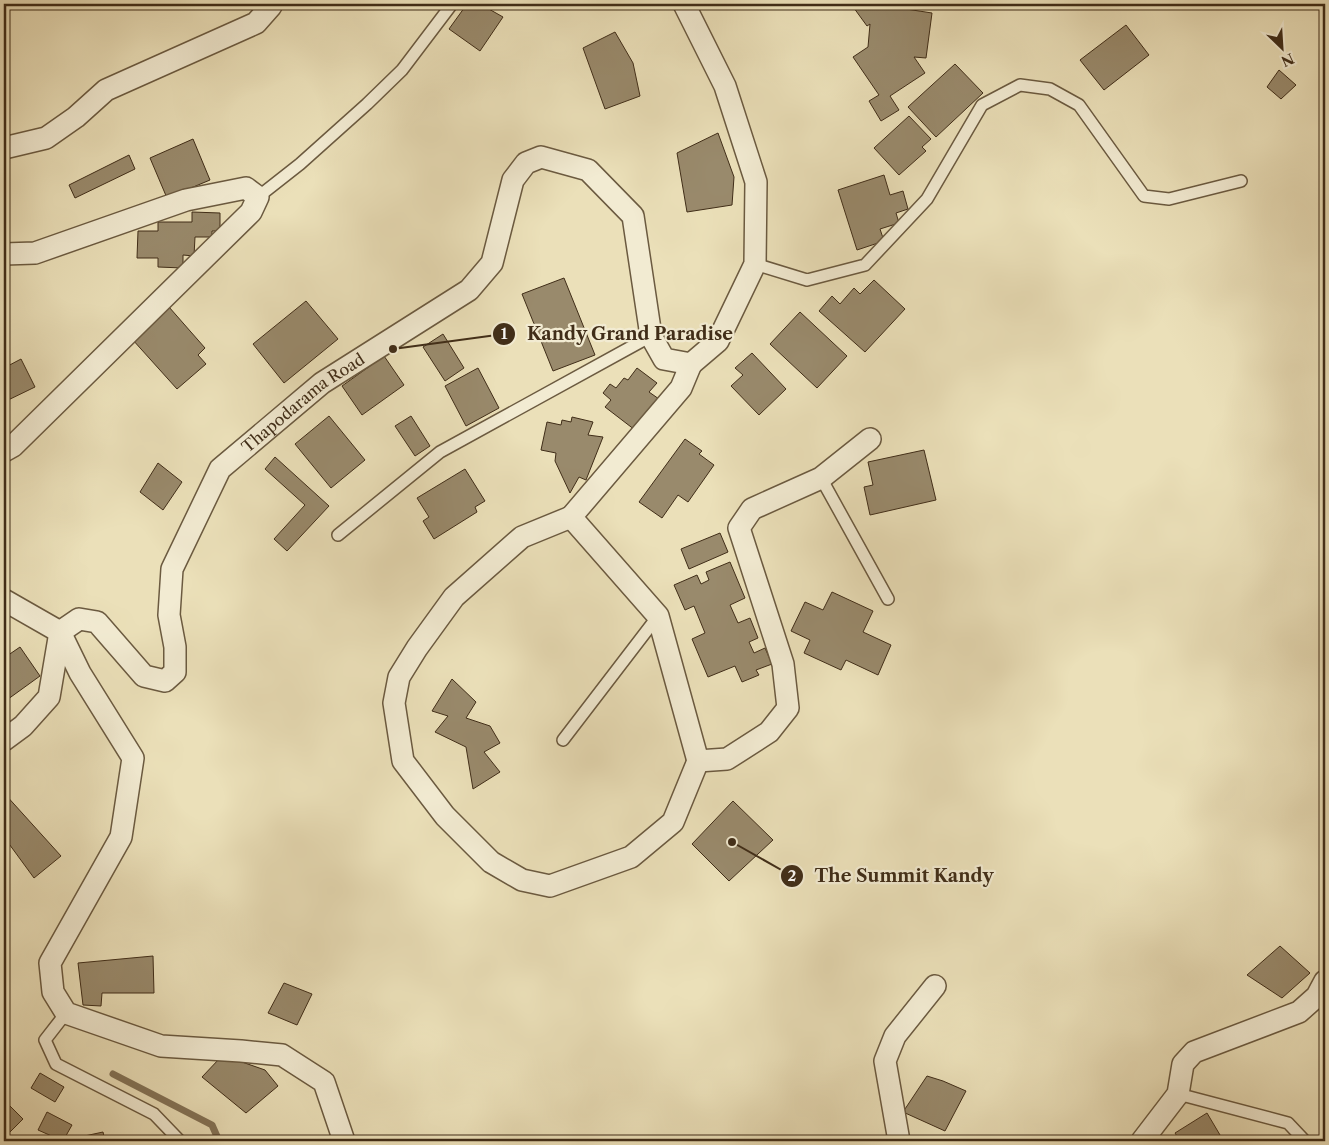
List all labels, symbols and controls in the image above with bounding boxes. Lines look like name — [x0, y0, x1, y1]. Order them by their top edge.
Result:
north arrow — [1256, 22, 1306, 72]
text: N — [1278, 49, 1297, 71]
callout: Kandy Grand Paradise — [492, 317, 743, 350]
text: Kandy Grand Paradise — [527, 323, 733, 345]
text: 1 — [501, 324, 508, 343]
street label: Thapodarama Road — [237, 349, 368, 456]
callout: The Summit Kandy — [779, 860, 1003, 893]
text: The Summit Kandy — [814, 865, 994, 887]
text: 2 — [788, 866, 797, 885]

